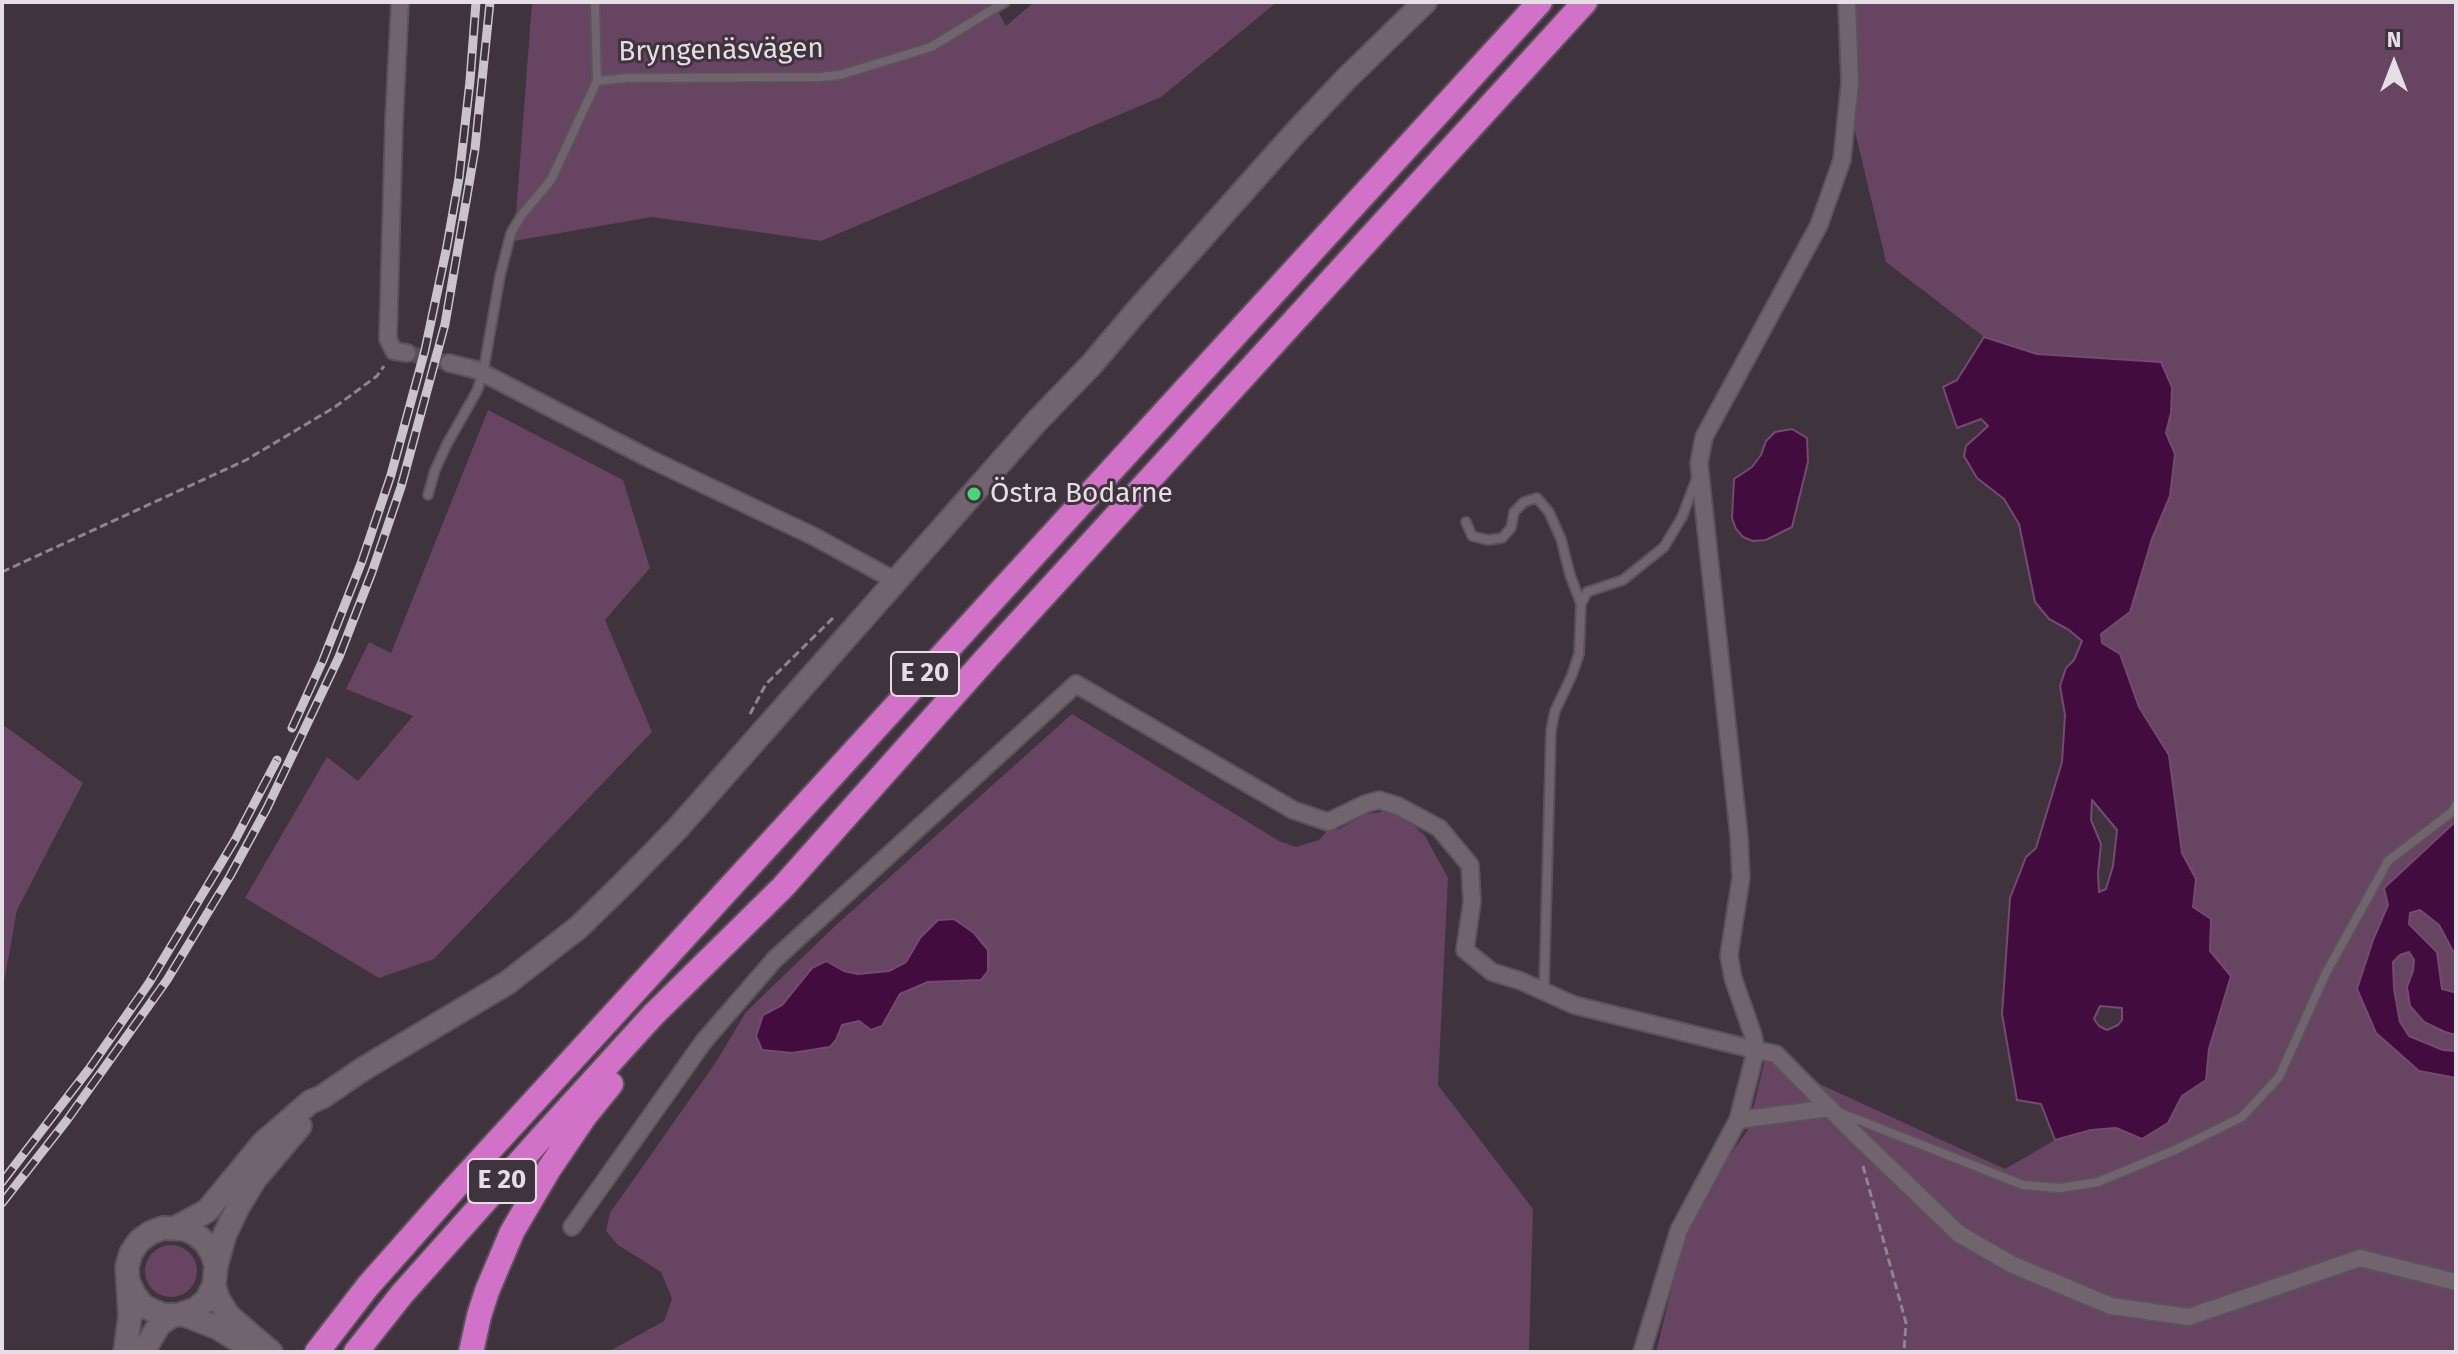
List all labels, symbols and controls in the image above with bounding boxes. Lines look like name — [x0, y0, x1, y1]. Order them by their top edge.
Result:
north arrow — [2354, 24, 2434, 104]
text: N — [2387, 26, 2401, 53]
street label: Bryngenäsvägen — [618, 32, 824, 70]
place label: Östra Bodarne — [990, 477, 1173, 511]
marker: Östra Bodarne — [965, 485, 983, 503]
road number: E 20 — [891, 652, 959, 696]
road number: E 20 — [468, 1159, 536, 1203]

